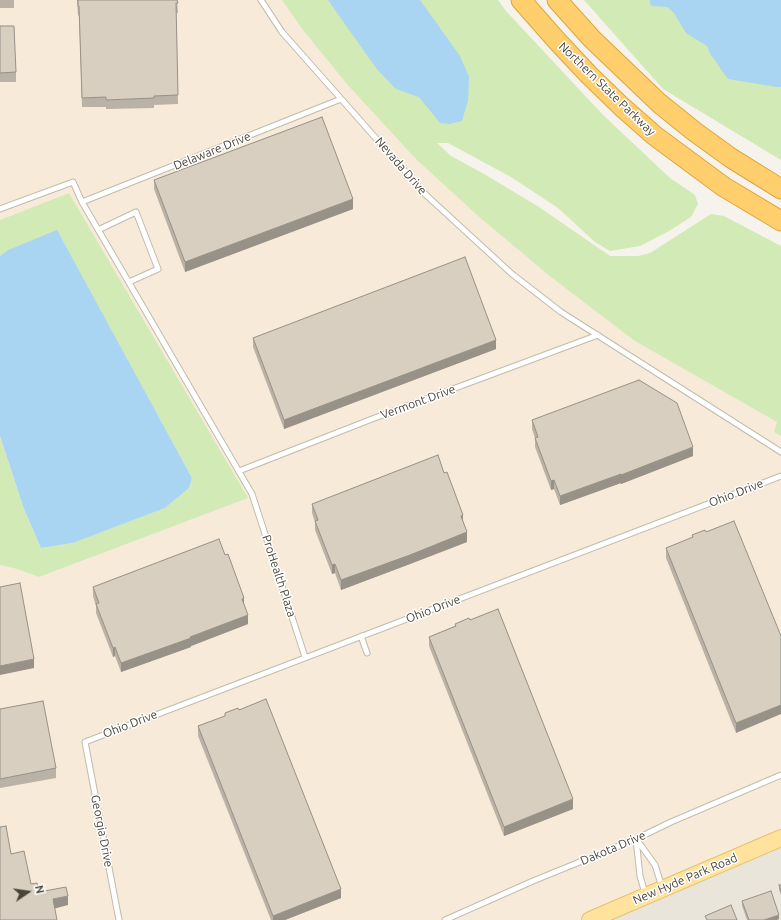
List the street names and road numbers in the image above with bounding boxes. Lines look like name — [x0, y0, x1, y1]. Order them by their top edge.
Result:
street label: Northern State Parkway — [556, 39, 658, 139]
street label: Delaware Drive — [171, 129, 253, 173]
street label: Nevada Drive — [372, 134, 430, 198]
street label: Vermont Drive — [379, 382, 457, 422]
street label: Ohio Drive — [707, 476, 765, 510]
street label: ProHealth Plaza — [259, 533, 299, 619]
street label: Ohio Drive — [404, 592, 462, 626]
street label: Ohio Drive — [101, 707, 159, 741]
street label: Georgia Drive — [88, 794, 116, 868]
street label: Dakota Drive — [578, 828, 648, 868]
street label: New Hyde Park Road — [631, 850, 739, 908]

